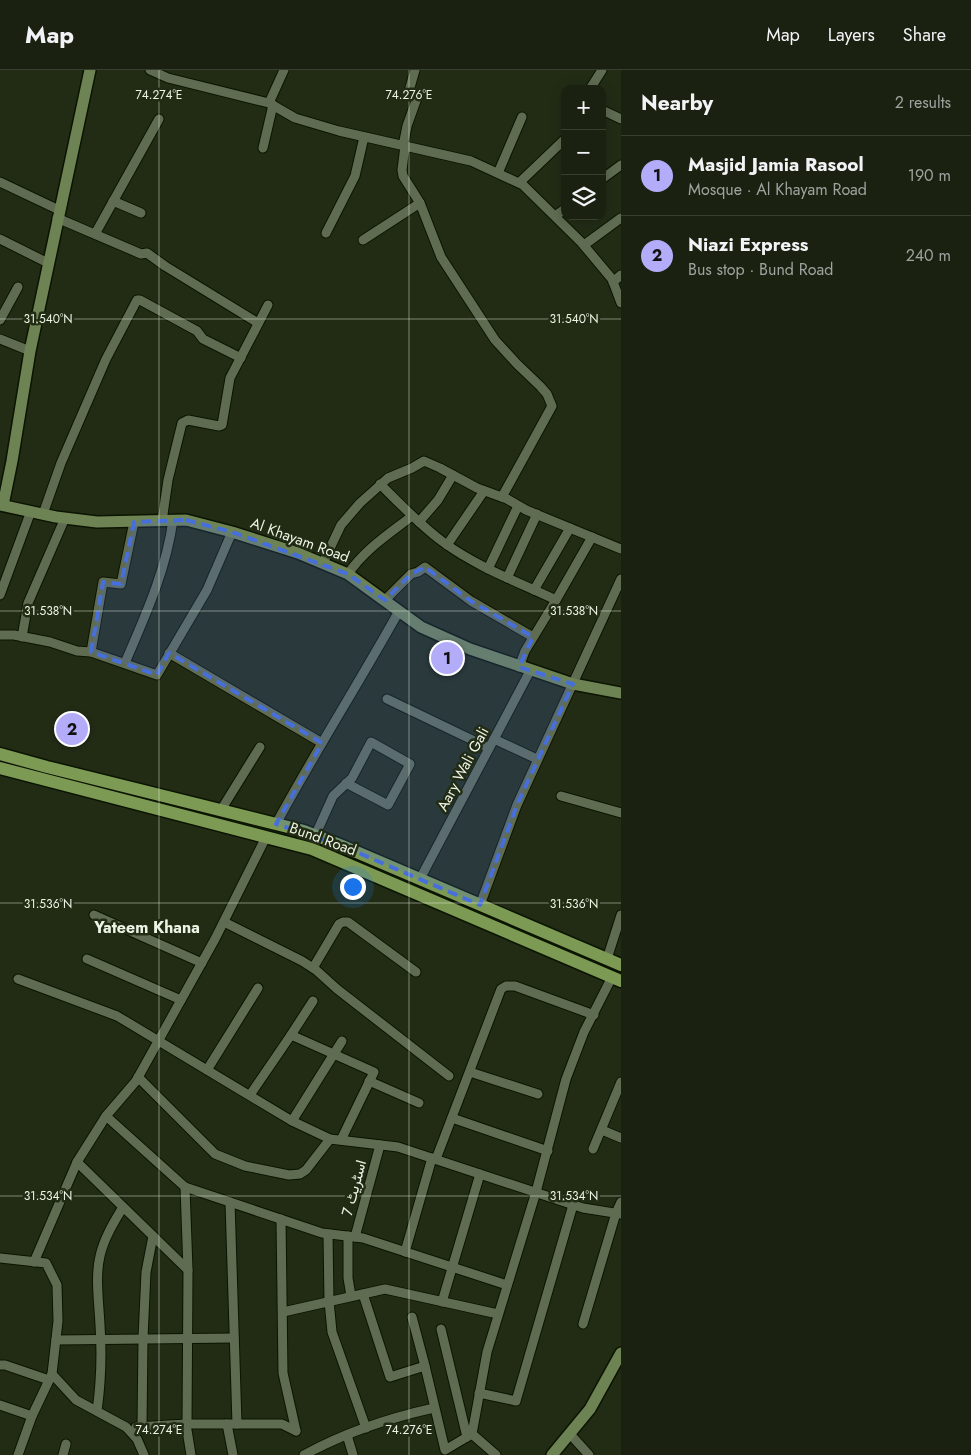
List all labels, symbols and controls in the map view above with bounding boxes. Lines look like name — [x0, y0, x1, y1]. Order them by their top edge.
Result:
text: Map — [25, 17, 74, 52]
text: Map — [766, 22, 800, 48]
text: Layers — [828, 22, 875, 48]
text: Share — [903, 22, 946, 48]
map controls — [561, 85, 606, 220]
button: + — [561, 85, 606, 130]
text: 74.274°E — [136, 86, 182, 104]
text: 74.276°E — [386, 86, 432, 104]
text: Nearby — [641, 88, 713, 118]
text: 2 results — [895, 91, 951, 114]
button: − — [561, 130, 606, 175]
text: Masjid Jamia Rasool — [688, 151, 864, 178]
text: 1 — [653, 164, 661, 187]
text: 190 m — [908, 164, 951, 187]
button: layers — [561, 175, 606, 220]
text: Mosque · Al Khayam Road — [688, 178, 867, 201]
text: Niazi Express — [688, 231, 808, 258]
text: 2 — [652, 244, 662, 267]
text: 240 m — [906, 244, 951, 267]
text: Bus stop · Bund Road — [688, 258, 833, 281]
text: 31.540°N — [23, 310, 73, 328]
text: 31.540°N — [549, 310, 599, 328]
street label: Al Khayam Road — [248, 512, 352, 568]
text: 31.538°N — [24, 602, 72, 620]
text: 31.538°N — [550, 602, 598, 620]
pin: 1 — [431, 639, 463, 677]
pin: 2 — [56, 710, 88, 748]
street label: Aary Wali Gali — [432, 723, 494, 815]
street label: Bund Road — [287, 817, 359, 861]
your location — [340, 874, 366, 900]
text: 31.536°N — [24, 895, 72, 913]
text: 31.536°N — [550, 895, 598, 913]
district label: Yateem Khana — [93, 916, 200, 939]
street label: اسٹریٹ 7 — [336, 1158, 372, 1218]
text: 31.534°N — [24, 1187, 72, 1205]
text: 31.534°N — [550, 1187, 598, 1205]
text: 74.274°E — [136, 1421, 182, 1439]
text: 74.276°E — [386, 1421, 432, 1439]

